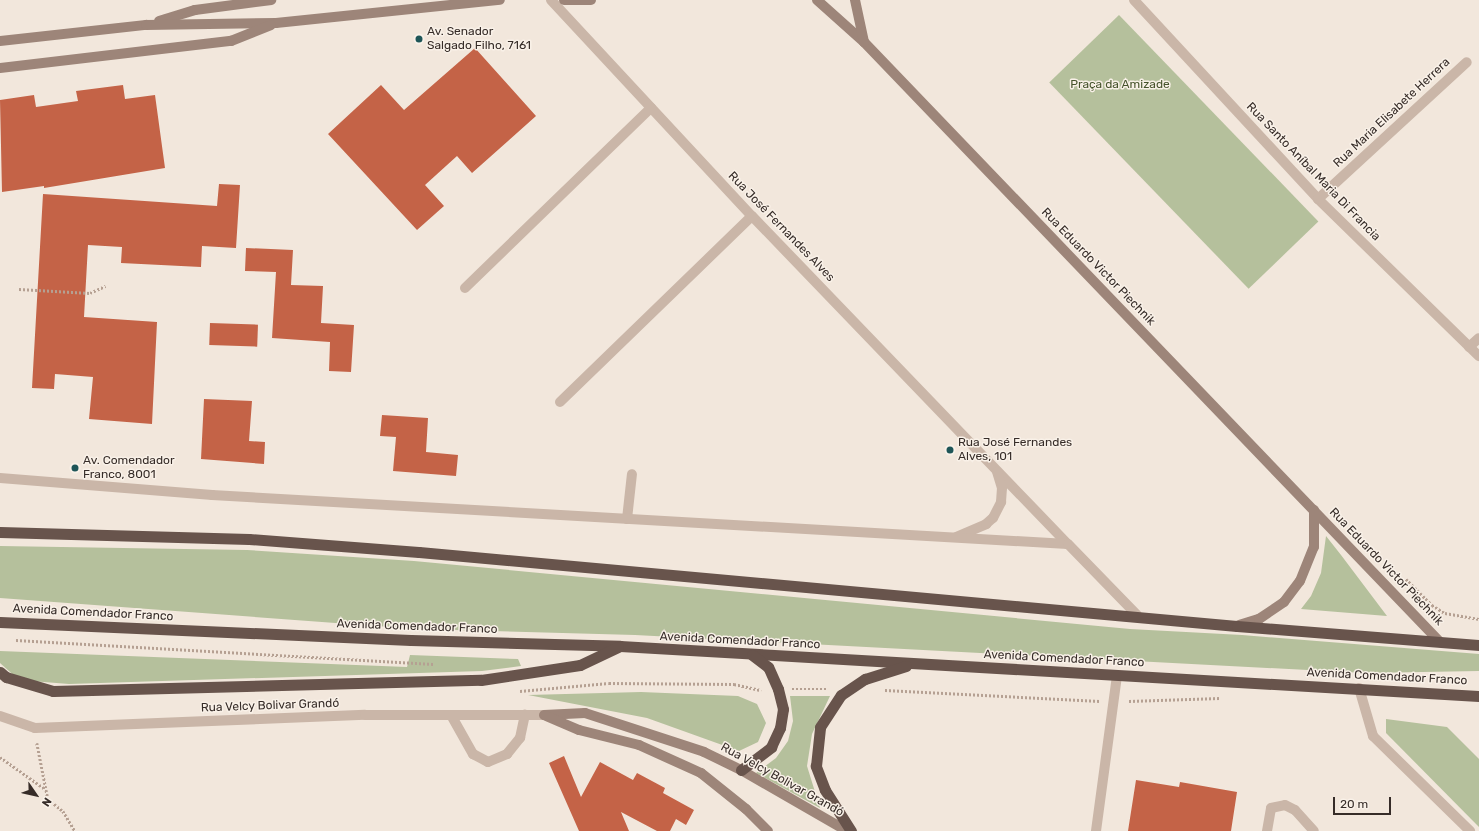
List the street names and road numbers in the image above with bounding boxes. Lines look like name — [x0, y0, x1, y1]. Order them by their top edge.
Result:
street label: Rua Maria Elisabete Herrera — [1331, 55, 1453, 171]
street label: Rua Santo Aníbal Maria Di Francia — [1243, 100, 1383, 244]
street label: Rua José Fernandes Alves — [725, 169, 837, 285]
street label: Rua Eduardo Victor Piechnik — [1038, 205, 1158, 329]
street label: Rua Eduardo Victor Piechnik — [1326, 505, 1446, 629]
street label: Avenida Comendador Franco — [12, 602, 174, 624]
street label: Avenida Comendador Franco — [336, 617, 498, 637]
street label: Avenida Comendador Franco — [659, 630, 821, 652]
street label: Avenida Comendador Franco — [983, 648, 1145, 670]
street label: Avenida Comendador Franco — [1306, 666, 1468, 688]
street label: Rua Velcy Bolivar Grandó — [200, 696, 340, 716]
street label: Rua Velcy Bolivar Grandó — [718, 740, 846, 820]

